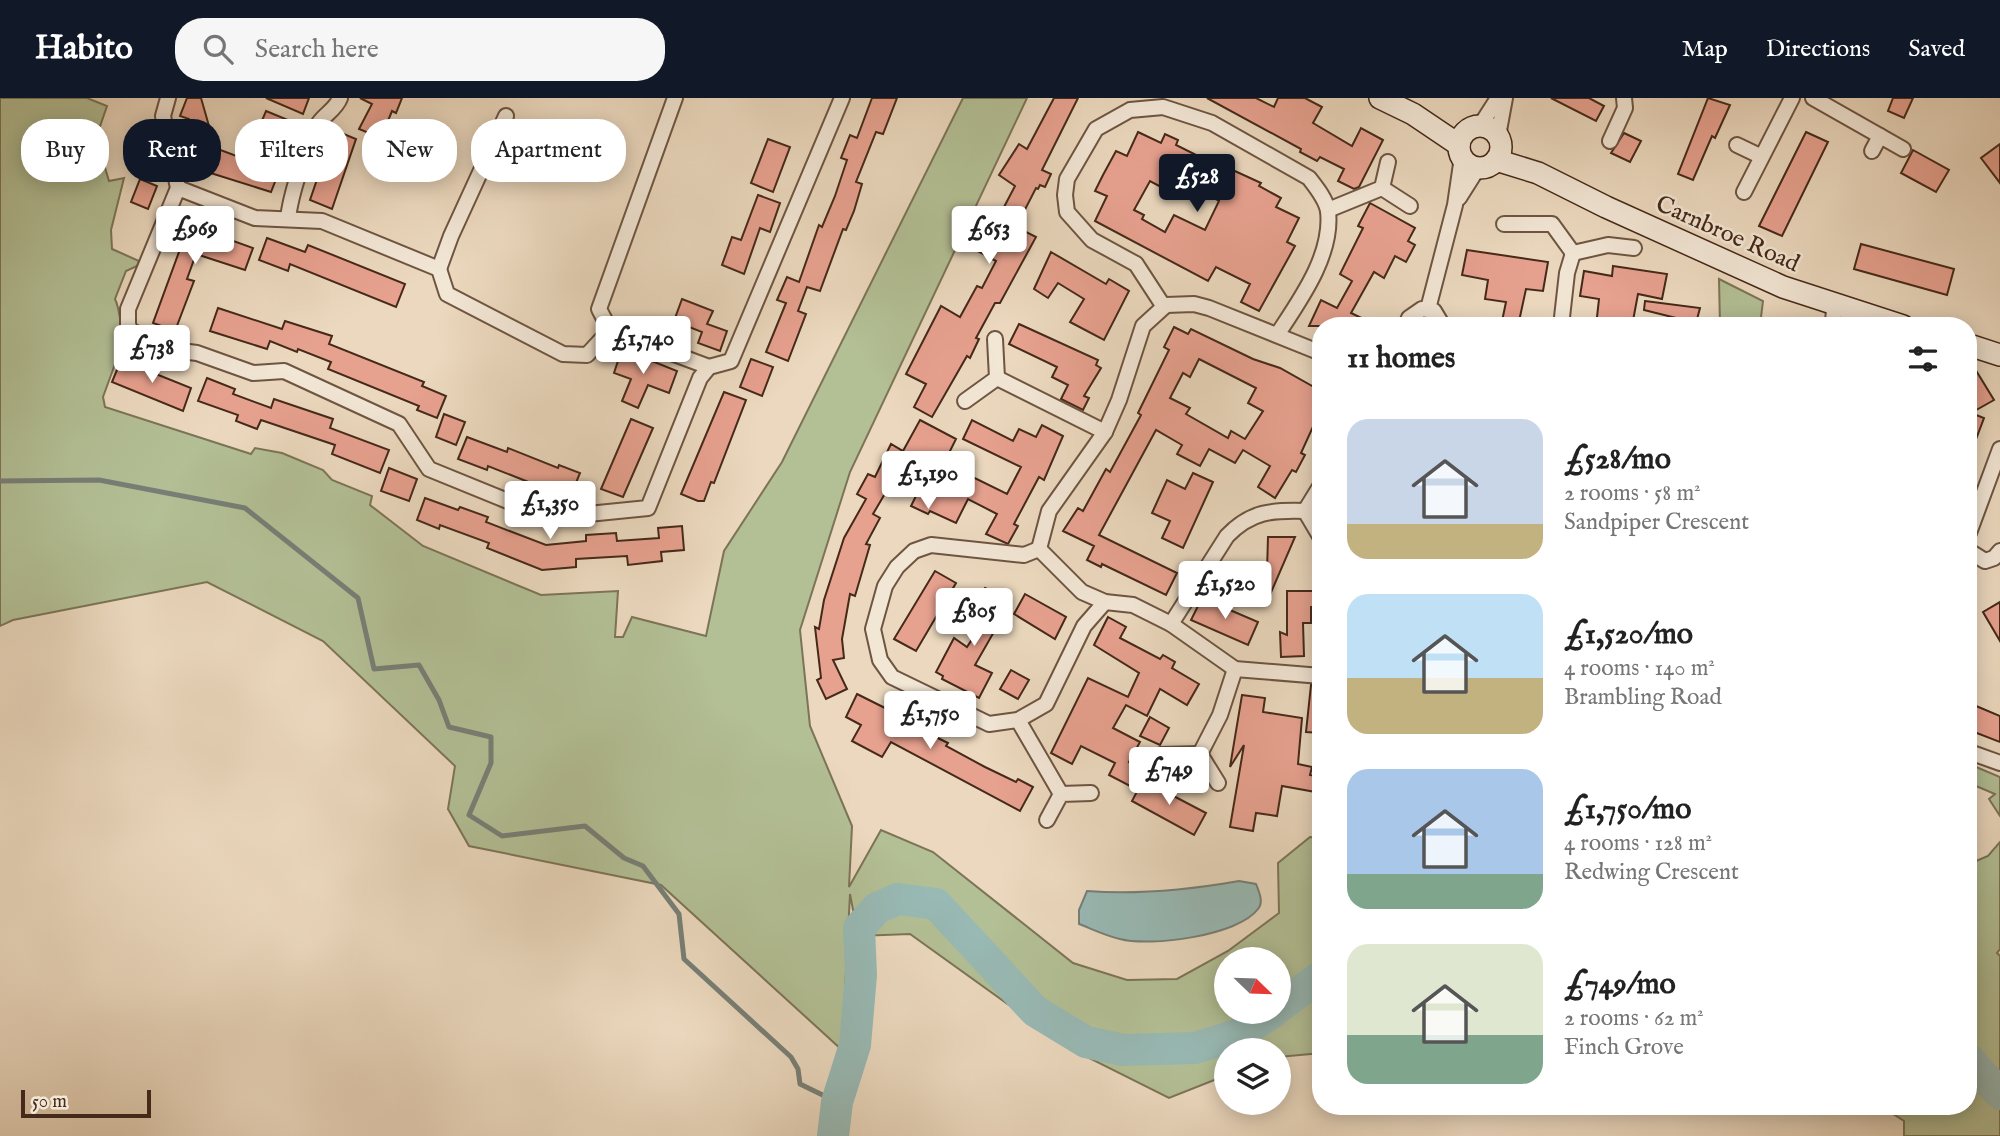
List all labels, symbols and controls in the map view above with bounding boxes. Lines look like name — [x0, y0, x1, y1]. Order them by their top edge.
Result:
search box — [175, 18, 665, 81]
text: Habito — [35, 28, 133, 70]
icon: search — [199, 30, 237, 68]
text: Search here — [255, 33, 379, 66]
text: Map — [1682, 34, 1728, 65]
text: Directions — [1766, 34, 1870, 65]
text: Saved — [1908, 34, 1965, 65]
chip: Buy — [21, 119, 109, 182]
chip: Rent — [123, 119, 221, 182]
chip: Filters — [235, 119, 348, 182]
chip: New — [362, 119, 457, 182]
chip: Apartment — [471, 119, 626, 182]
pin: £528 — [1156, 155, 1238, 214]
text: £528 — [1175, 162, 1219, 191]
street label: Carnbroe Road — [1651, 189, 1804, 280]
pin: £969 — [154, 206, 236, 266]
pin: £653 — [948, 206, 1030, 266]
text: £969 — [172, 214, 218, 243]
text: £653 — [968, 214, 1010, 243]
pin: £1,740 — [586, 316, 700, 376]
text: £1,740 — [612, 324, 674, 353]
pin: £738 — [111, 326, 193, 385]
text: £738 — [130, 333, 174, 362]
text: 11 homes — [1347, 340, 1455, 378]
icon: filters — [1904, 340, 1942, 378]
text: £528/mo — [1564, 441, 1671, 479]
icon: home — [1403, 447, 1487, 531]
pin: £1,190 — [871, 452, 985, 511]
text: £1,190 — [898, 459, 958, 488]
text: 2 rooms · 58 m² — [1564, 479, 1701, 508]
pin: £1,350 — [493, 482, 607, 541]
text: £1,350 — [521, 489, 579, 518]
text: Sandpiper Crescent — [1564, 508, 1749, 537]
pin: £1,520 — [1168, 561, 1282, 621]
text: £1,520 — [1195, 569, 1255, 598]
pin: £805 — [933, 588, 1015, 648]
text: £805 — [952, 596, 996, 625]
text: £1,520/mo — [1564, 616, 1693, 654]
icon: home — [1403, 622, 1487, 706]
text: 4 rooms · 140 m² — [1564, 654, 1715, 683]
text: Brambling Road — [1564, 683, 1722, 712]
pin: £1,750 — [873, 692, 987, 751]
text: £1,750 — [900, 699, 960, 728]
pin: £749 — [1128, 748, 1210, 807]
text: £749 — [1145, 755, 1193, 784]
text: £1,750/mo — [1564, 791, 1691, 829]
icon: home — [1403, 797, 1487, 881]
text: 4 rooms · 128 m² — [1564, 829, 1712, 858]
text: Redwing Crescent — [1564, 858, 1739, 887]
north arrow — [1214, 947, 1292, 1024]
map controls — [1214, 947, 1291, 1115]
text: £749/mo — [1564, 966, 1676, 1004]
icon: home — [1403, 972, 1487, 1056]
text: 2 rooms · 62 m² — [1564, 1004, 1704, 1033]
text: Finch Grove — [1564, 1033, 1684, 1062]
button: layers — [1214, 1038, 1291, 1115]
scale bar — [21, 1087, 150, 1119]
text: 50 m — [32, 1090, 67, 1114]

